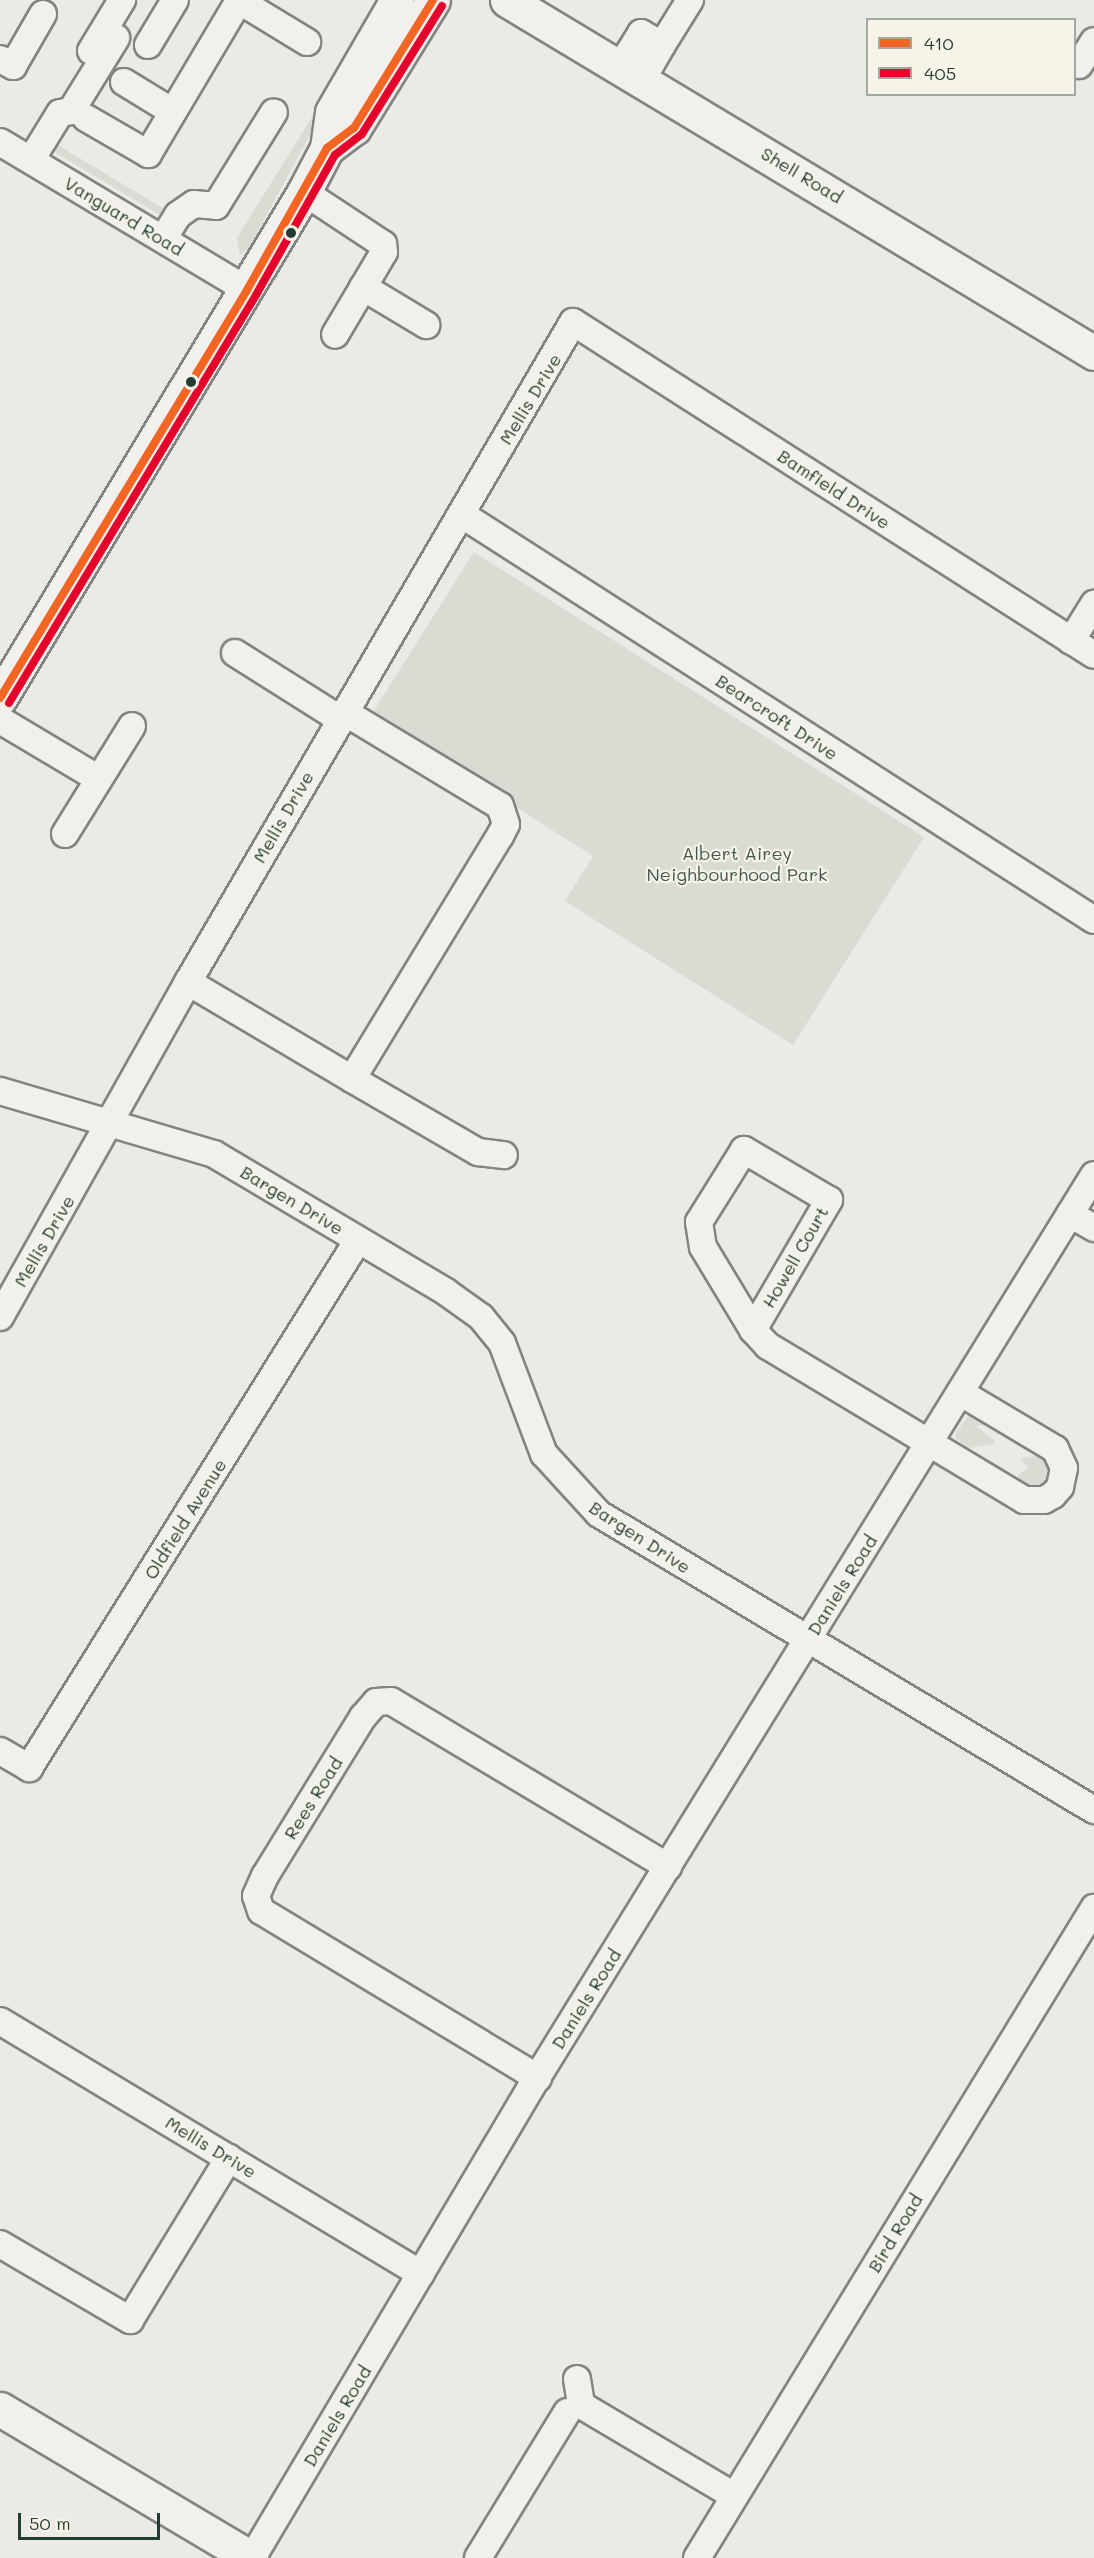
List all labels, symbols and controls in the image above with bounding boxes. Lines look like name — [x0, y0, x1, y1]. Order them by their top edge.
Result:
legend — [866, 18, 1076, 96]
text: 410 — [924, 31, 954, 55]
text: 405 — [924, 61, 956, 85]
street label: Shell Road — [757, 142, 847, 208]
street label: Vanguard Road — [60, 172, 188, 260]
unlabelled marker — [285, 227, 297, 239]
street label: Mellis Drive — [494, 350, 566, 448]
unlabelled marker — [185, 376, 197, 388]
street label: Bamfield Drive — [774, 445, 894, 533]
street label: Bearcroft Drive — [712, 670, 842, 764]
street label: Mellis Drive — [248, 767, 318, 867]
park label: Albert Airey Neighbourhood Park — [646, 843, 828, 886]
street label: Bargen Drive — [237, 1161, 347, 1239]
street label: Mellis Drive — [9, 1191, 79, 1291]
street label: Howell Court — [757, 1202, 833, 1312]
street label: Oldfield Avenue — [139, 1455, 231, 1583]
street label: Bargen Drive — [585, 1496, 695, 1578]
street label: Daniels Road — [803, 1531, 881, 1639]
street label: Rees Road — [279, 1753, 347, 1843]
street label: Daniels Road — [547, 1945, 625, 2053]
street label: Mellis Drive — [162, 2111, 260, 2183]
street label: Bird Road — [863, 2190, 927, 2276]
street label: Daniels Road — [298, 2362, 376, 2470]
scale bar — [21, 2501, 164, 2539]
text: 50 m — [29, 2511, 71, 2535]

